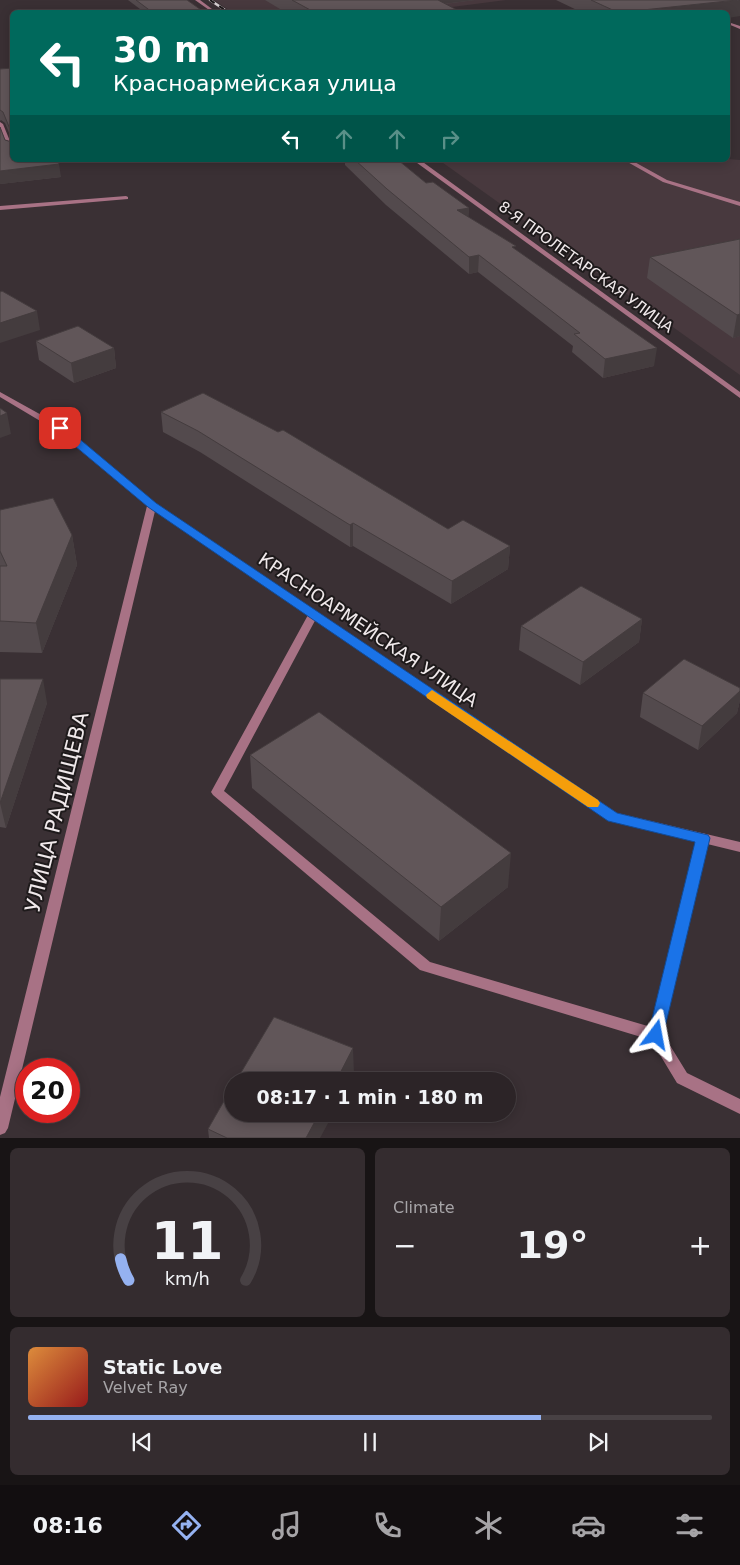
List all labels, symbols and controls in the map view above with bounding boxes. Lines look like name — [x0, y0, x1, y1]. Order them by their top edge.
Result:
icon: left — [30, 30, 95, 95]
text: 30 m — [113, 30, 210, 70]
text: Красноармейская улица — [113, 71, 397, 96]
icon: left — [277, 125, 305, 153]
icon: ahead — [330, 125, 358, 153]
icon: ahead — [383, 125, 411, 153]
icon: right — [436, 125, 464, 153]
street label: 8-Я ПРОЛЕТАРСКАЯ УЛИЦА — [495, 198, 677, 337]
pin — [39, 407, 81, 449]
icon: arrive — [46, 414, 74, 442]
street label: КРАСНОАРМЕЙСКАЯ УЛИЦА — [255, 548, 482, 711]
street label: УЛИЦА РАДИЩЕВА — [20, 709, 94, 915]
position arrow — [629, 1008, 681, 1060]
speed limit sign: 20 — [15, 1058, 80, 1123]
text: 08:17 · 1 min · 180 m — [256, 1086, 484, 1108]
text: Climate — [393, 1198, 455, 1217]
text: 11 — [151, 1211, 224, 1271]
text: 19° — [517, 1223, 588, 1267]
text: − — [393, 1229, 416, 1262]
text: + — [689, 1229, 712, 1262]
text: km/h — [165, 1268, 210, 1289]
text: Static Love — [103, 1356, 223, 1378]
text: Velvet Ray — [103, 1378, 188, 1397]
icon: previous — [128, 1428, 156, 1456]
icon: pause — [356, 1428, 384, 1456]
icon: next — [584, 1428, 612, 1456]
icon: directions — [169, 1508, 204, 1543]
icon: music — [269, 1508, 304, 1543]
icon: phone — [370, 1508, 405, 1543]
icon: climate — [471, 1508, 506, 1543]
icon: car — [571, 1508, 606, 1543]
icon: filters — [672, 1508, 707, 1543]
text: 08:16 — [33, 1513, 103, 1538]

